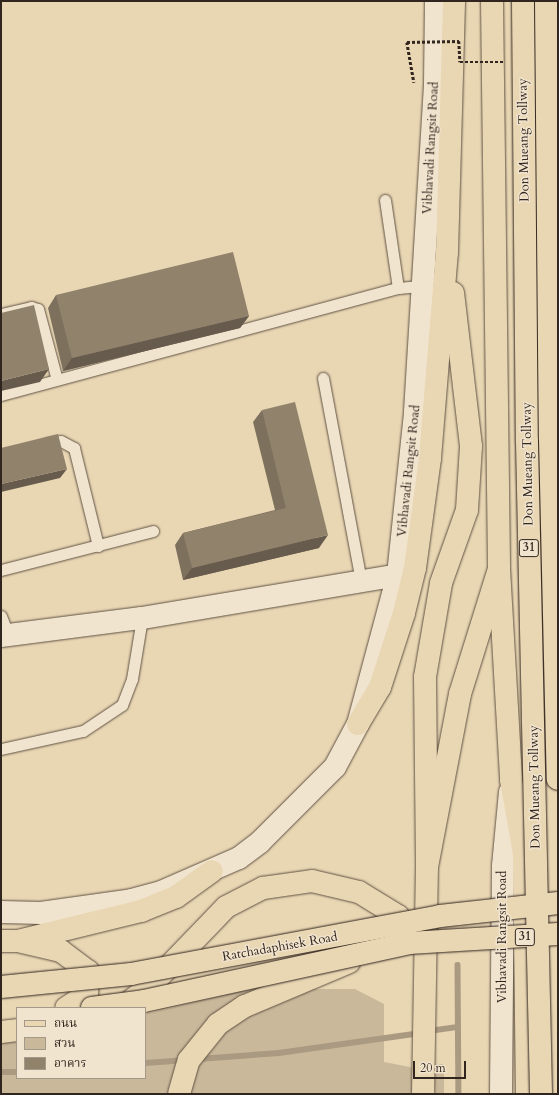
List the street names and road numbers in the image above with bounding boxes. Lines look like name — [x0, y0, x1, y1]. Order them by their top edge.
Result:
street label: Don Mueang Tollway — [515, 78, 533, 202]
street label: Vibhavadi Rangsit Road — [420, 81, 442, 215]
street label: Don Mueang Tollway — [519, 402, 537, 526]
street label: Vibhavadi Rangsit Road — [394, 404, 424, 538]
road number: 31 — [518, 538, 540, 558]
street label: Don Mueang Tollway — [526, 725, 544, 849]
street label: Vibhavadi Rangsit Road — [494, 871, 510, 1003]
road number: 31 — [514, 927, 536, 947]
street label: Ratchadaphisek Road — [221, 929, 339, 965]

